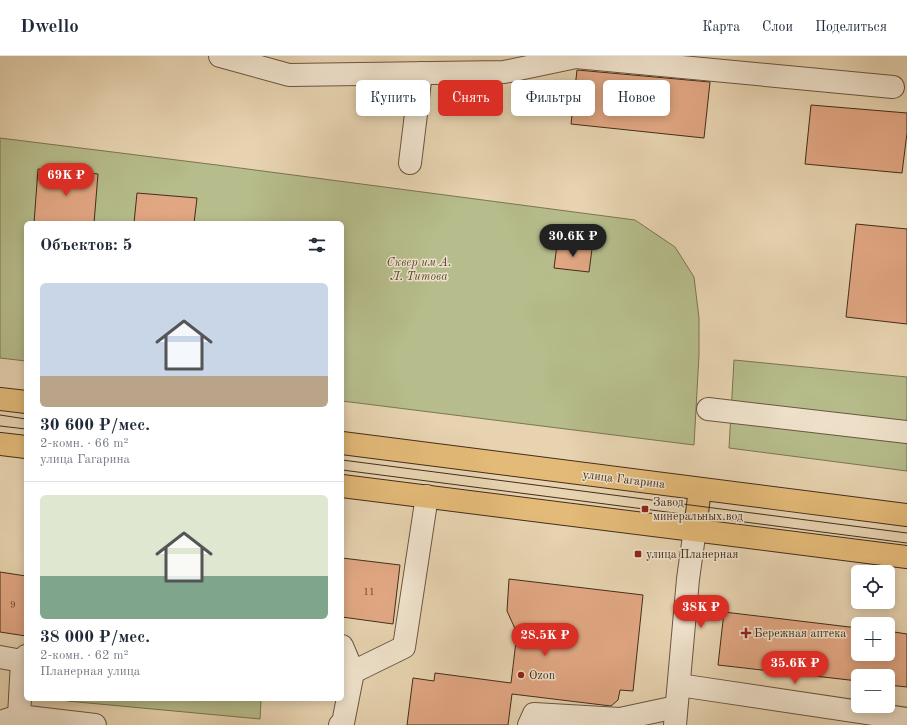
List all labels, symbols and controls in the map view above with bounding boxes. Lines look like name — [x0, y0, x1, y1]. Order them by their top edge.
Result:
text: Dwello — [20, 18, 79, 37]
text: Карта — [702, 20, 740, 34]
text: Слои — [762, 20, 793, 34]
text: Поделиться — [815, 20, 887, 34]
chip: Купить — [356, 80, 430, 116]
chip: Снять — [438, 80, 503, 116]
chip: Фильтры — [511, 80, 595, 116]
chip: Новое — [603, 80, 670, 116]
pin: 69K ₽ — [38, 163, 94, 197]
text: 69K ₽ — [47, 169, 85, 182]
pin: 30.6K ₽ — [536, 224, 610, 258]
text: 30.6K ₽ — [548, 230, 598, 243]
icon: filters — [306, 234, 328, 256]
text: Объектов: 5 — [40, 237, 132, 254]
park label: Сквер им А. Л. Титова — [387, 257, 451, 283]
icon: home — [148, 309, 220, 381]
text: 30 600 ₽/мес. — [40, 417, 150, 434]
text: 2-комн. · 66 m² — [40, 437, 128, 450]
text: улица Гагарина — [40, 453, 130, 466]
street label: улица Гагарина — [582, 469, 666, 491]
place label: Завод минеральных вод — [653, 497, 743, 523]
marker: Завод минеральных вод — [640, 504, 650, 514]
icon: home — [148, 521, 220, 593]
marker: улица Планерная — [633, 549, 643, 559]
place label: улица Планерная — [646, 549, 739, 561]
map controls — [851, 565, 895, 713]
button: locate — [851, 565, 895, 609]
house number: 11 — [363, 587, 375, 597]
pin: 38K ₽ — [673, 595, 729, 629]
house number: 9 — [10, 600, 16, 610]
text: 38K ₽ — [682, 601, 720, 614]
button: + — [851, 617, 895, 661]
pin: 28.5K ₽ — [508, 623, 582, 657]
marker: Бережная аптека — [741, 628, 751, 638]
place label: Бережная аптека — [754, 628, 846, 640]
text: 38 000 ₽/мес. — [40, 629, 150, 646]
text: 28.5K ₽ — [520, 629, 570, 642]
text: 2-комн. · 62 m² — [40, 649, 128, 662]
pin: 35.6K ₽ — [758, 651, 832, 685]
text: 35.6K ₽ — [770, 657, 820, 670]
text: Планерная улица — [40, 665, 140, 678]
button: − — [851, 669, 895, 713]
marker: Ozon — [516, 670, 526, 680]
place label: Ozon — [529, 670, 556, 682]

